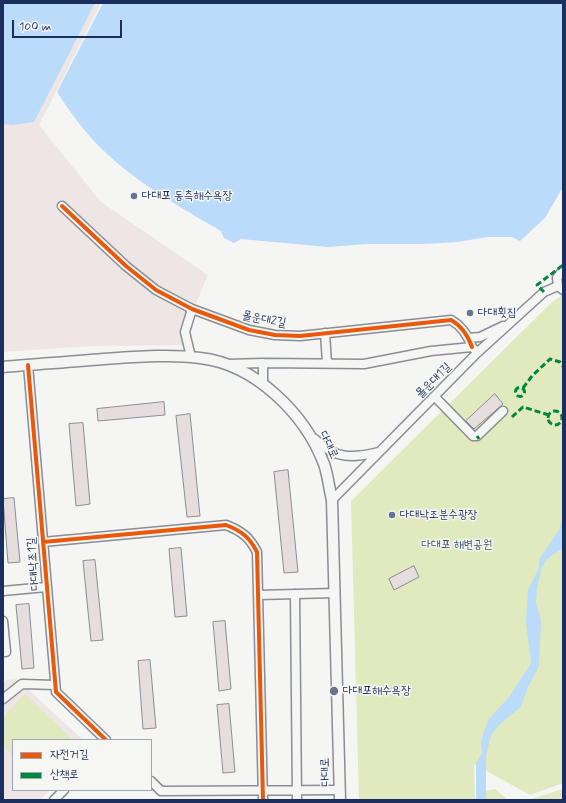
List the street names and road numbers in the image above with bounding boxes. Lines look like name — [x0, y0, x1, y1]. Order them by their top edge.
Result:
street label: 몰운대2길 — [241, 309, 287, 331]
street label: 몰운대1길 — [413, 360, 455, 402]
street label: 다대로 — [315, 429, 341, 461]
street label: 다대낙조1길 — [25, 537, 43, 591]
street label: 다대로 — [319, 757, 333, 787]

